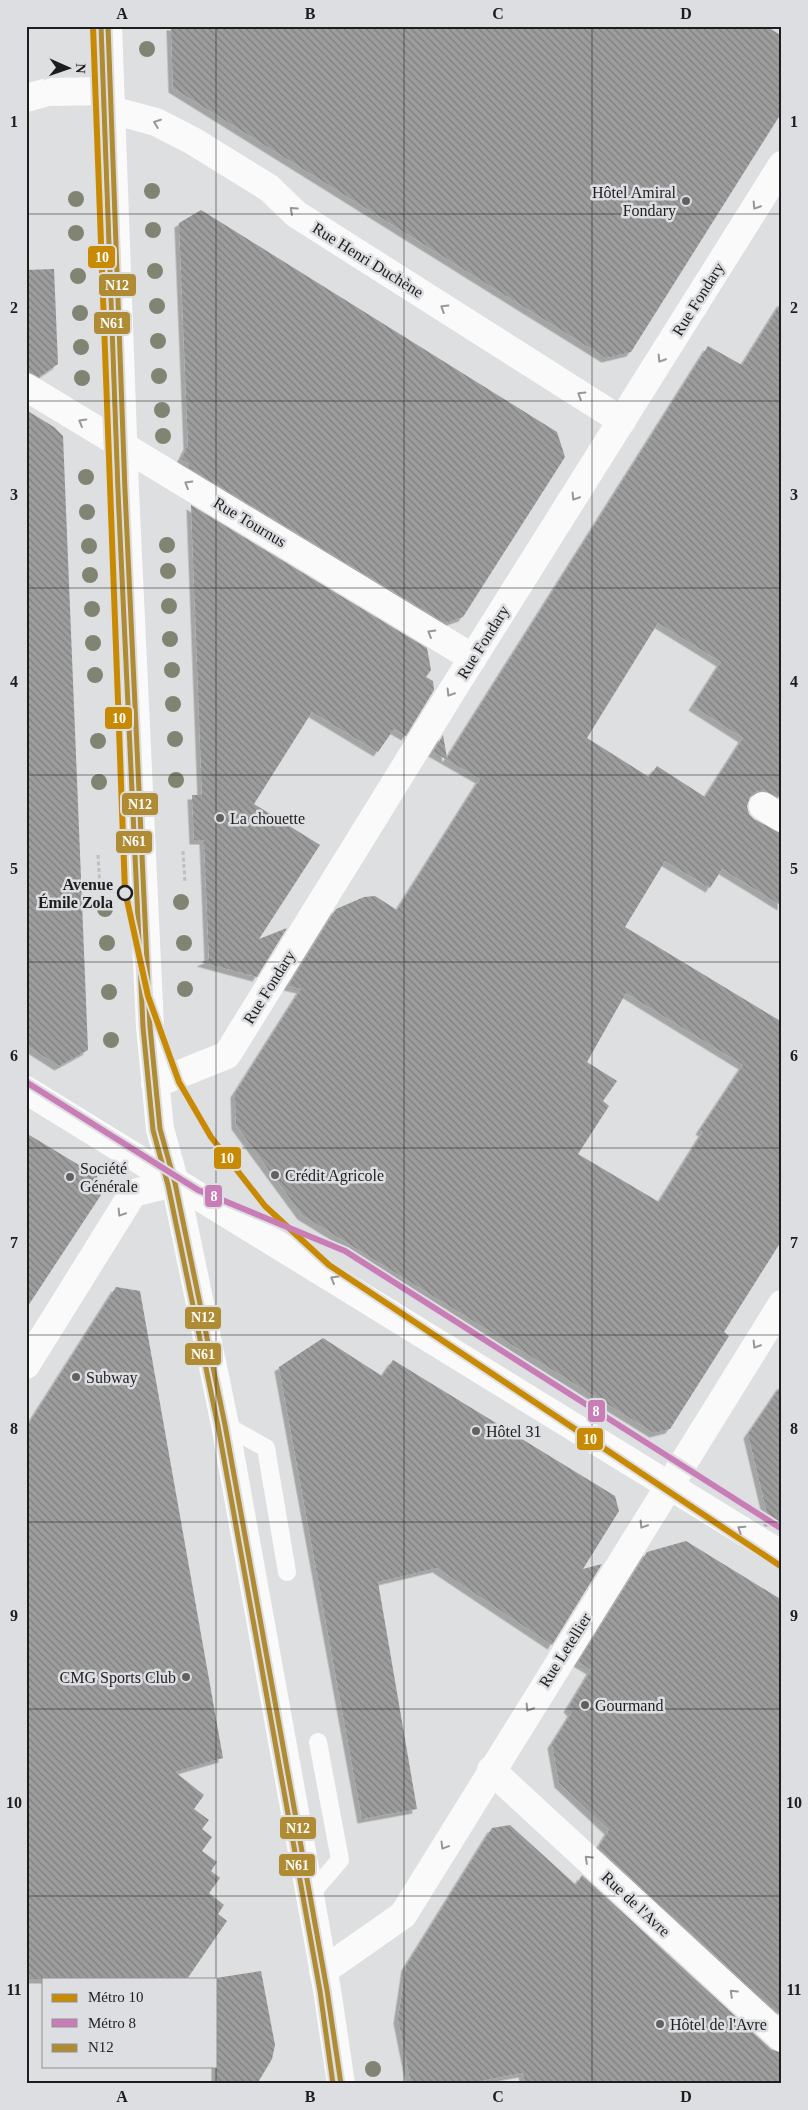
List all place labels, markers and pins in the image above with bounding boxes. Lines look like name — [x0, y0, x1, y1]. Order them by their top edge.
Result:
place label: Hôtel Amiral Fondary — [592, 184, 677, 220]
marker: Hôtel Amiral Fondary — [680, 195, 692, 207]
place label: La chouette — [230, 810, 305, 827]
marker: La chouette — [214, 812, 226, 824]
place label: Avenue Émile Zola — [38, 876, 113, 911]
marker: Avenue Émile Zola — [117, 885, 133, 901]
place label: Société Générale — [80, 1160, 138, 1195]
place label: Crédit Agricole — [285, 1167, 384, 1185]
marker: Crédit Agricole — [269, 1169, 281, 1181]
marker: Société Générale — [64, 1171, 76, 1183]
place label: Subway — [86, 1369, 138, 1387]
marker: Subway — [70, 1371, 82, 1383]
place label: Hôtel 31 — [486, 1423, 542, 1440]
marker: Hôtel 31 — [470, 1425, 482, 1437]
place label: CMG Sports Club — [60, 1669, 176, 1687]
marker: CMG Sports Club — [180, 1671, 192, 1683]
place label: Gourmand — [595, 1697, 663, 1714]
marker: Gourmand — [579, 1699, 591, 1711]
place label: Hôtel de l'Avre — [670, 2016, 767, 2033]
marker: Hôtel de l'Avre — [654, 2018, 666, 2030]

